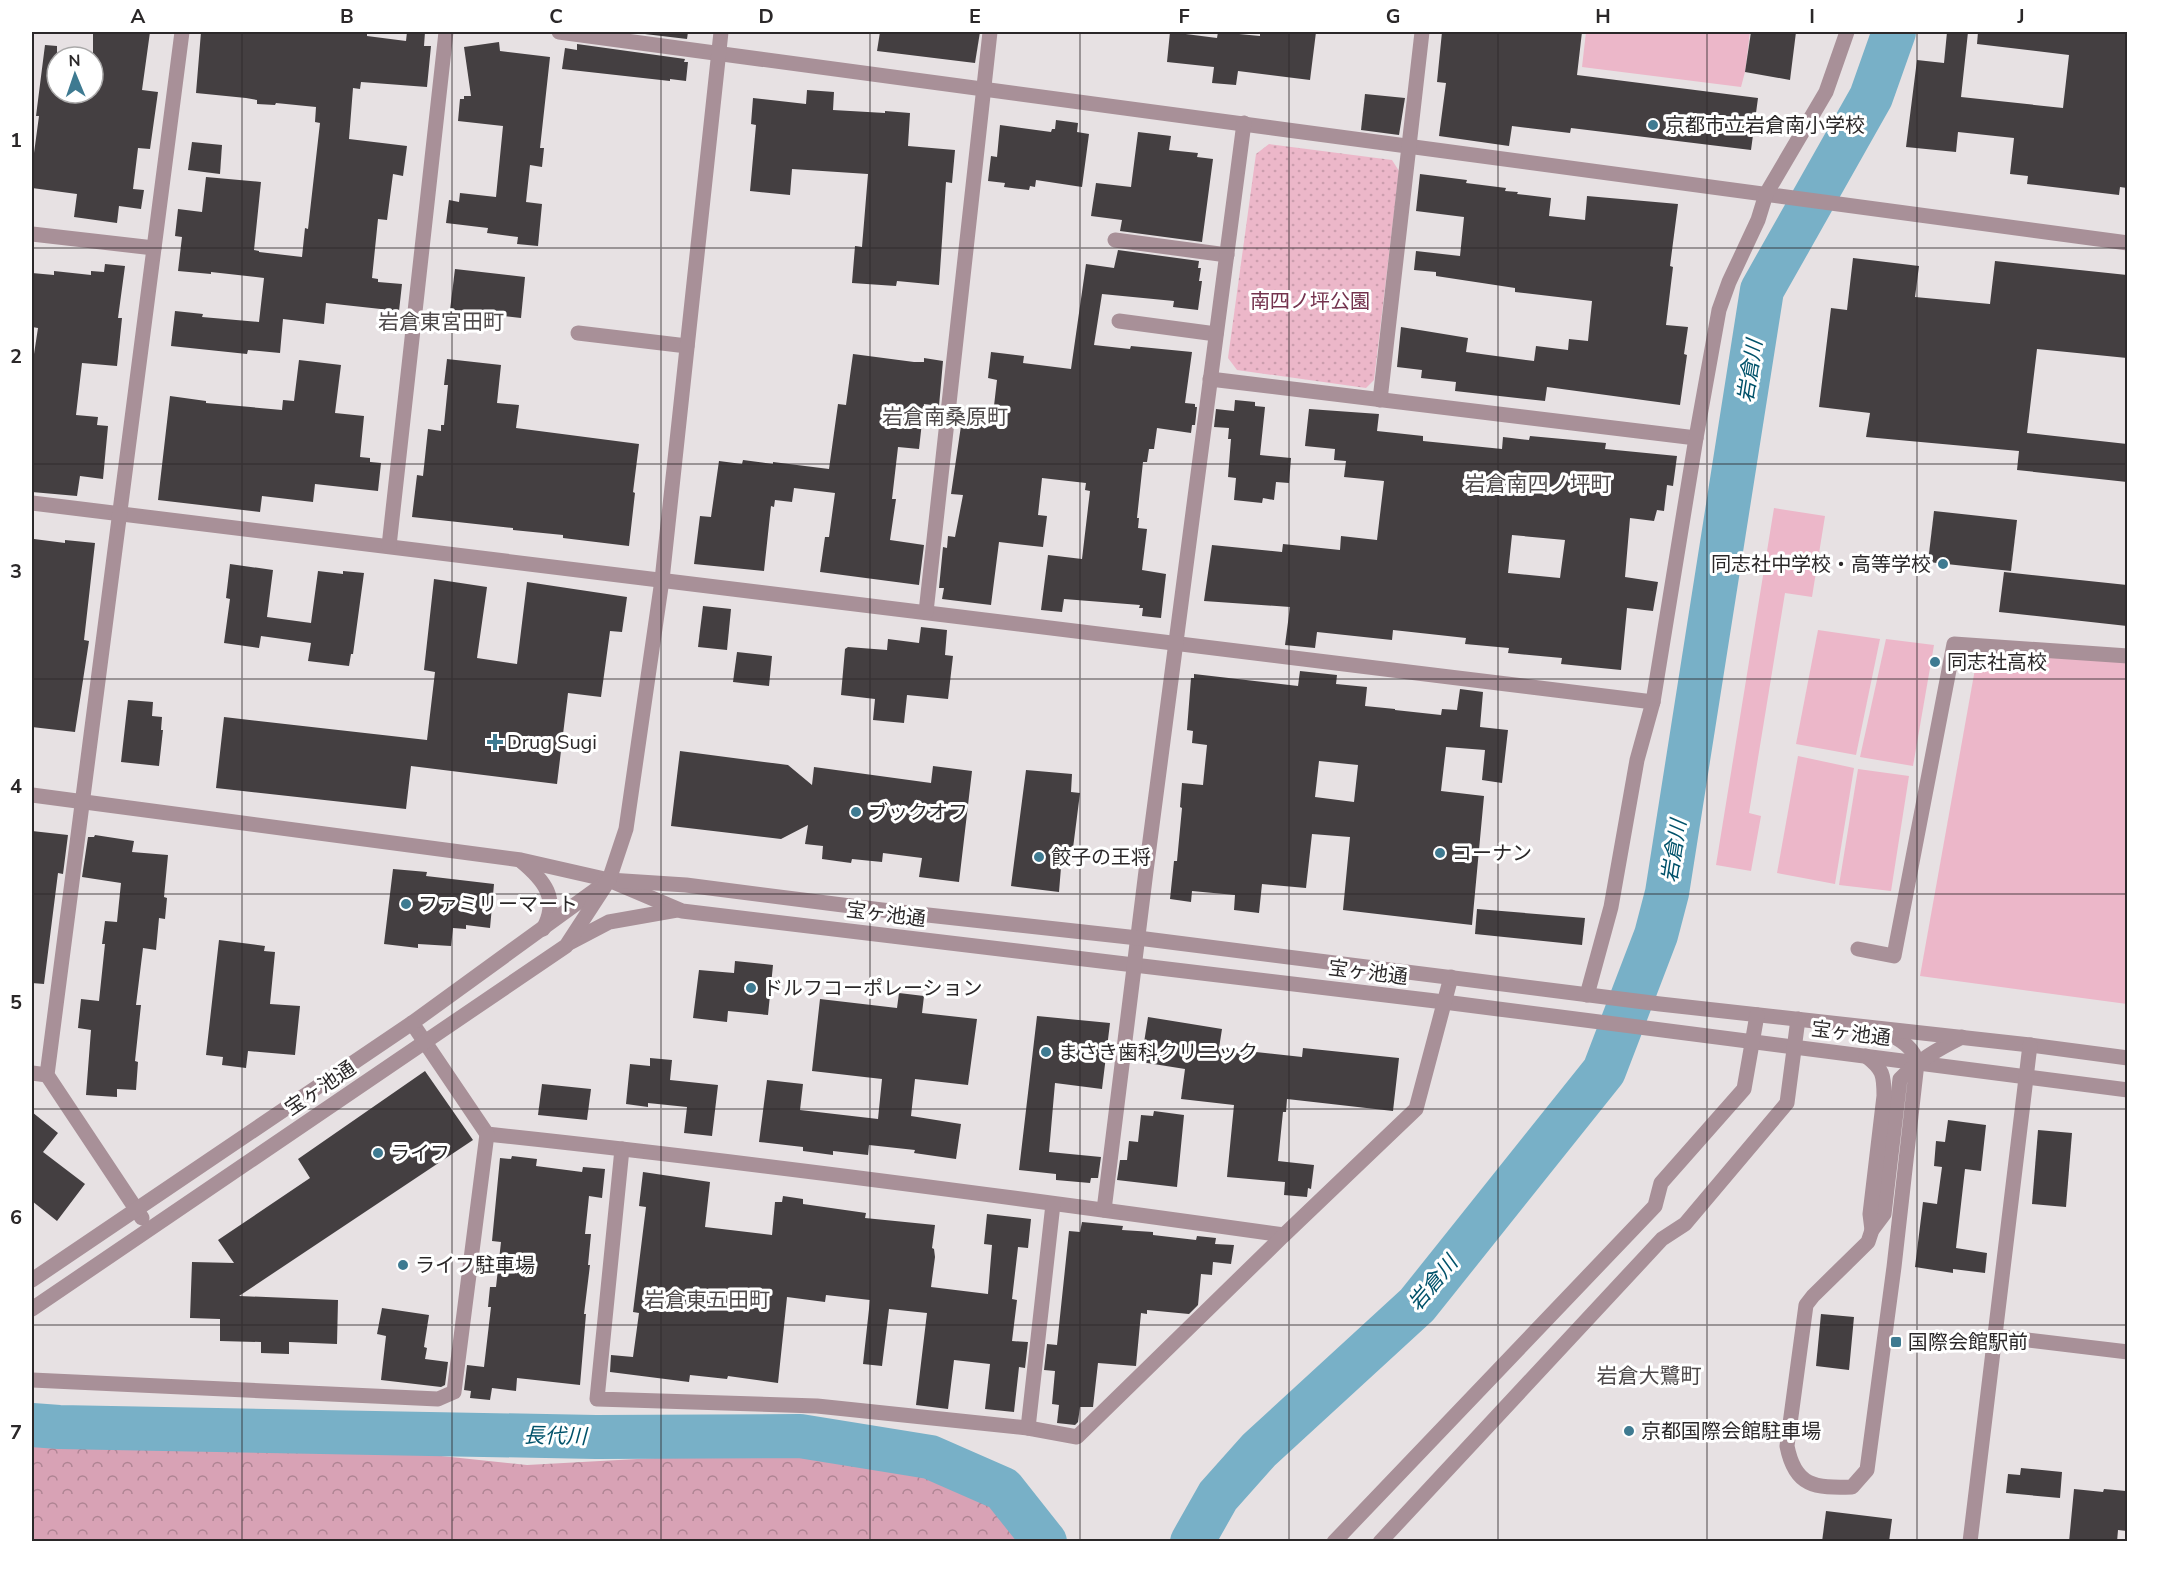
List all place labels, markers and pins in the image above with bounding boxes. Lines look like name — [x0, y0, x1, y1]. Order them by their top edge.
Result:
place label: 京都市立岩倉南小学校 — [1665, 112, 1865, 139]
marker: 京都市立岩倉南小学校 — [1646, 118, 1660, 132]
place label: 同志社中学校・高等学校 — [1711, 551, 1931, 578]
marker: 同志社中学校・高等学校 — [1936, 557, 1950, 571]
place label: 同志社高校 — [1947, 649, 2047, 676]
marker: 同志社高校 — [1928, 655, 1942, 669]
place label: Drug Sugi — [507, 729, 597, 756]
marker: Drug Sugi — [488, 735, 502, 749]
place label: ブックオフ — [868, 799, 968, 826]
marker: ブックオフ — [849, 805, 863, 819]
place label: コーナン — [1452, 840, 1532, 867]
place label: 餃子の王将 — [1051, 844, 1151, 871]
marker: コーナン — [1433, 846, 1447, 860]
marker: 餃子の王将 — [1032, 850, 1046, 864]
place label: ファミリーマート — [418, 891, 578, 918]
marker: ファミリーマート — [399, 897, 413, 911]
place label: ドルフコーポレーション — [763, 975, 983, 1002]
marker: ドルフコーポレーション — [744, 981, 758, 995]
place label: まさき歯科クリニック — [1058, 1039, 1258, 1066]
marker: まさき歯科クリニック — [1039, 1045, 1053, 1059]
place label: ライフ — [390, 1140, 450, 1167]
marker: ライフ — [371, 1146, 385, 1160]
place label: ライフ駐車場 — [415, 1252, 535, 1279]
marker: ライフ駐車場 — [396, 1258, 410, 1272]
place label: 国際会館駅前 — [1908, 1329, 2028, 1356]
marker: 国際会館駅前 — [1889, 1335, 1903, 1349]
place label: 京都国際会館駐車場 — [1641, 1418, 1821, 1445]
marker: 京都国際会館駐車場 — [1622, 1424, 1636, 1438]

